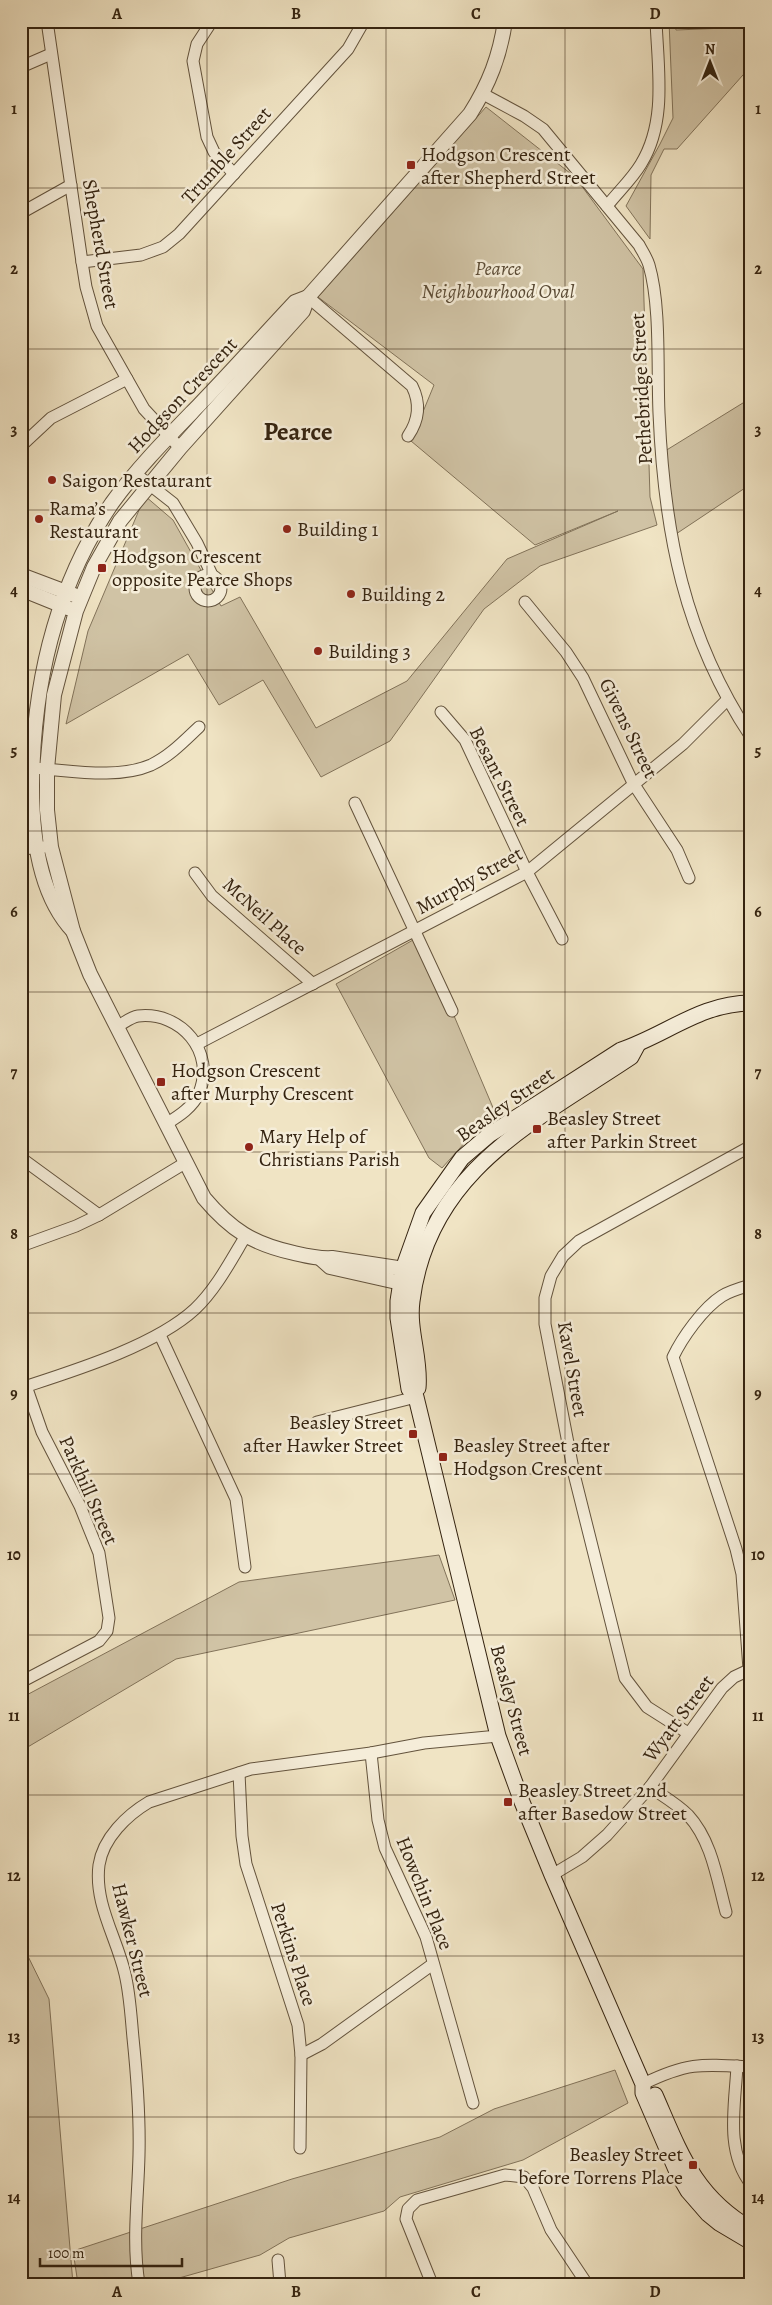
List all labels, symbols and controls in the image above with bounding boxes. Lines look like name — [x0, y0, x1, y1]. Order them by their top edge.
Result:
text: A — [111, 3, 123, 25]
text: B — [291, 3, 301, 25]
text: C — [471, 3, 481, 25]
text: D — [649, 3, 661, 25]
north arrow — [684, 38, 734, 88]
text: N — [705, 40, 715, 59]
text: 1 — [11, 98, 17, 120]
text: 1 — [755, 98, 761, 120]
street label: Trumble Street — [175, 100, 278, 210]
place label: Hodgson Crescent after Shepherd Street — [421, 141, 596, 191]
marker: Hodgson Crescent after Shepherd Street — [405, 159, 417, 171]
street label: Shepherd Street — [76, 177, 125, 312]
park label: Pearce Neighbourhood Oval — [422, 255, 574, 305]
text: 2 — [10, 258, 18, 280]
text: 2 — [754, 258, 762, 280]
street label: Pethebridge Street — [624, 312, 659, 465]
street label: Hodgson Crescent — [121, 331, 244, 459]
district label: Pearce — [263, 415, 333, 449]
text: 3 — [11, 419, 18, 441]
text: 3 — [755, 419, 762, 441]
place label: Saigon Restaurant — [62, 467, 212, 494]
marker: Saigon Restaurant — [46, 474, 58, 486]
place label: Rama’s Restaurant — [49, 495, 139, 545]
marker: Rama’s Restaurant — [33, 513, 45, 525]
place label: Building 1 — [297, 516, 379, 543]
marker: Building 1 — [281, 523, 293, 535]
place label: Hodgson Crescent opposite Pearce Shops — [112, 543, 293, 593]
marker: Hodgson Crescent opposite Pearce Shops — [96, 562, 108, 574]
text: 4 — [10, 580, 18, 602]
text: 4 — [754, 580, 762, 602]
place label: Building 2 — [361, 581, 446, 608]
marker: Building 2 — [345, 588, 357, 600]
place label: Building 3 — [328, 638, 411, 665]
marker: Building 3 — [312, 645, 324, 657]
street label: Givens Street — [593, 674, 665, 783]
street label: Besant Street — [463, 722, 536, 831]
text: 5 — [11, 740, 18, 762]
text: 5 — [755, 740, 762, 762]
street label: Murphy Street — [411, 840, 528, 921]
street label: McNeil Place — [217, 871, 312, 961]
text: 6 — [10, 901, 18, 923]
text: 6 — [754, 901, 762, 923]
place label: Hodgson Crescent after Murphy Crescent — [171, 1057, 354, 1107]
street label: Beasley Street — [451, 1060, 560, 1148]
text: 7 — [11, 1062, 18, 1084]
text: 7 — [755, 1062, 762, 1084]
marker: Hodgson Crescent after Murphy Crescent — [155, 1076, 167, 1088]
place label: Beasley Street after Parkin Street — [547, 1105, 698, 1155]
place label: Mary Help of Christians Parish — [259, 1123, 400, 1173]
marker: Beasley Street after Parkin Street — [531, 1123, 543, 1135]
marker: Mary Help of Christians Parish — [243, 1141, 255, 1153]
text: 8 — [10, 1223, 18, 1245]
text: 8 — [754, 1223, 762, 1245]
street label: Kavel Street — [551, 1319, 594, 1420]
text: 9 — [10, 1383, 18, 1405]
text: 9 — [754, 1383, 762, 1405]
place label: Beasley Street after Hawker Street — [243, 1409, 403, 1459]
marker: Beasley Street after Hawker Street — [407, 1428, 419, 1440]
street label: Parkhill Street — [52, 1431, 125, 1549]
place label: Beasley Street after Hodgson Crescent — [453, 1432, 610, 1482]
marker: Beasley Street after Hodgson Crescent — [437, 1451, 449, 1463]
text: 10 — [7, 1544, 21, 1566]
text: 10 — [751, 1544, 765, 1566]
street label: Beasley Street — [484, 1642, 539, 1759]
street label: Wyatt Street — [636, 1669, 720, 1768]
text: 11 — [8, 1705, 20, 1727]
text: 11 — [752, 1705, 764, 1727]
place label: Beasley Street 2nd after Basedow Street — [518, 1777, 687, 1827]
marker: Beasley Street 2nd after Basedow Street — [502, 1796, 514, 1808]
street label: Howchin Place — [390, 1832, 460, 1954]
text: 12 — [7, 1865, 21, 1887]
text: 12 — [751, 1865, 765, 1887]
street label: Hawker Street — [105, 1880, 160, 2001]
street label: Perkins Place — [264, 1899, 323, 2010]
text: 13 — [8, 2026, 20, 2048]
text: 13 — [752, 2026, 764, 2048]
place label: Beasley Street before Torrens Place — [518, 2141, 683, 2191]
marker: Beasley Street before Torrens Place — [687, 2159, 699, 2171]
text: 14 — [7, 2187, 21, 2209]
text: 14 — [751, 2187, 765, 2209]
scale bar — [40, 2235, 182, 2267]
text: 100 m — [48, 2243, 85, 2263]
text: A — [111, 2281, 123, 2303]
text: B — [291, 2281, 301, 2303]
text: C — [471, 2281, 481, 2303]
text: D — [649, 2281, 661, 2303]

